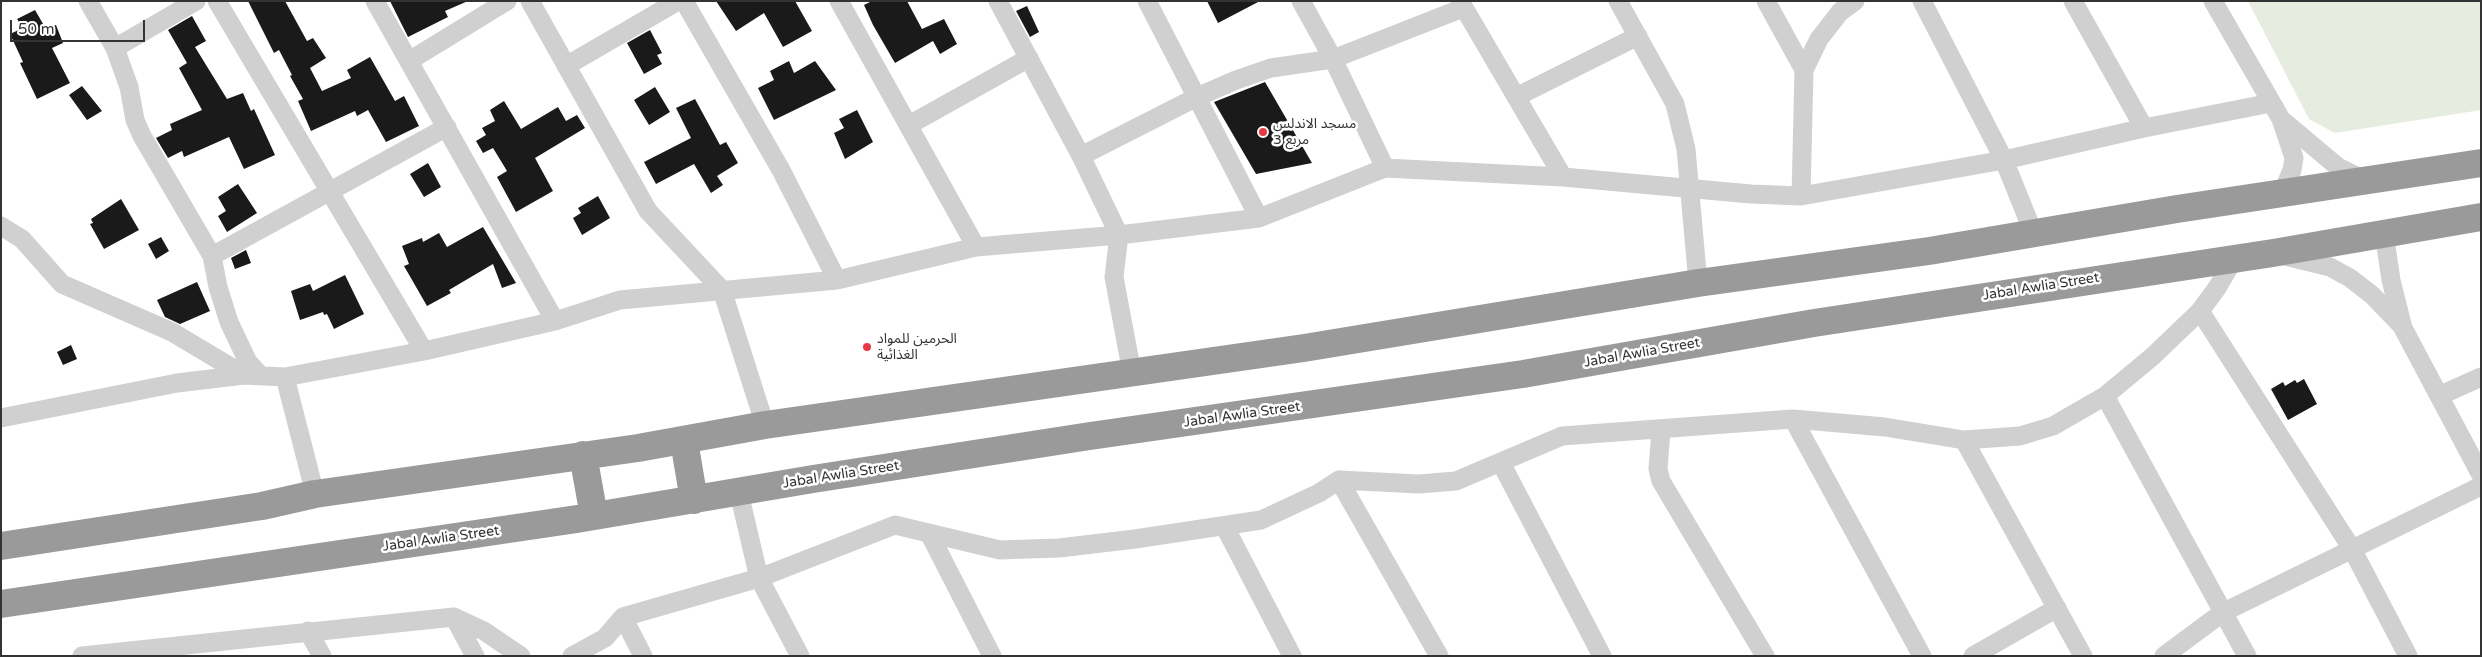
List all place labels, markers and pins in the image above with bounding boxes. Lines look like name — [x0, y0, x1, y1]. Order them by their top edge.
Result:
place label: مسجد الاندلس مربع 3 — [1273, 116, 1356, 148]
marker: مسجد الاندلس مربع 3 — [1257, 126, 1269, 138]
place label: الحرمين للمواد الغذائية — [877, 331, 957, 364]
marker: الحرمين للمواد الغذائية — [861, 341, 873, 353]

